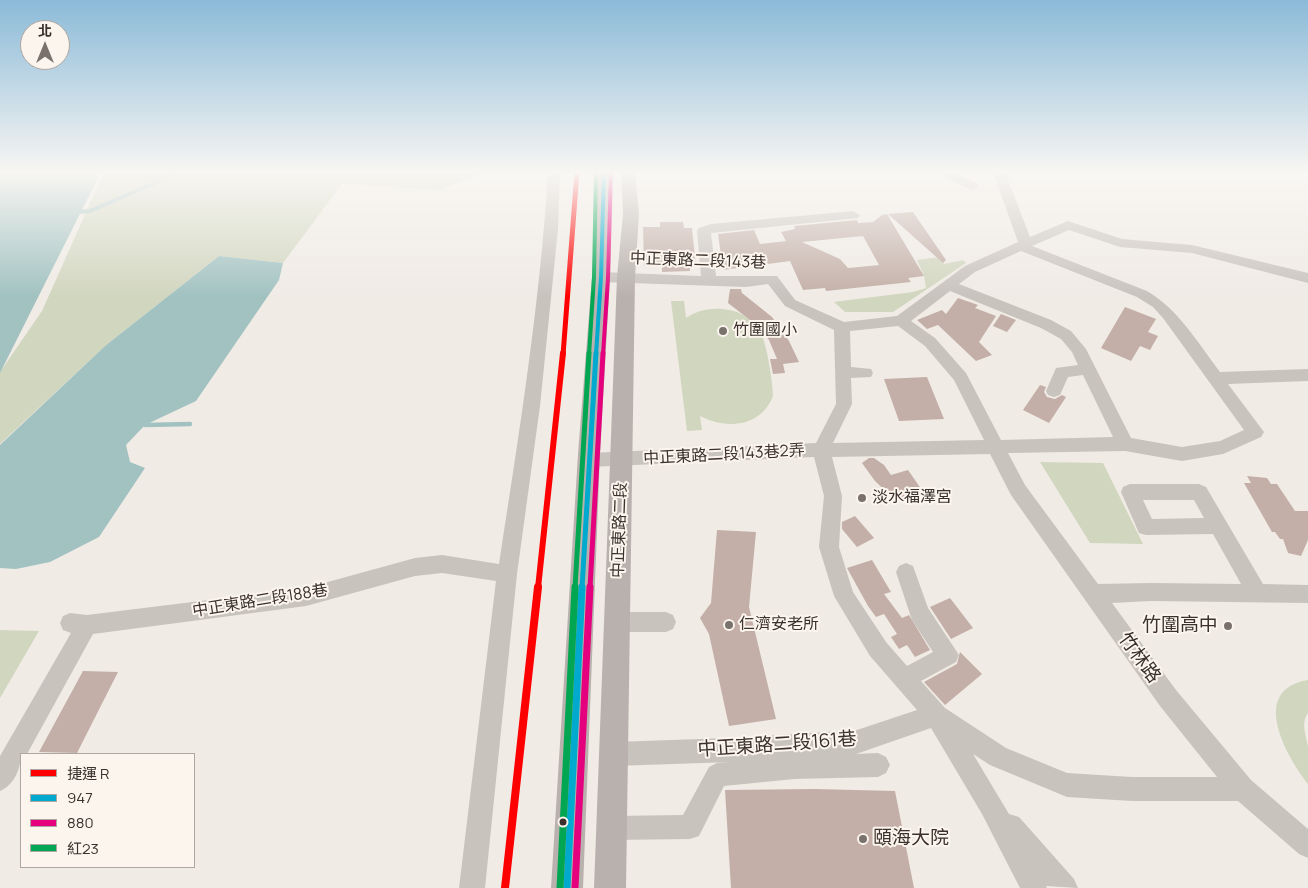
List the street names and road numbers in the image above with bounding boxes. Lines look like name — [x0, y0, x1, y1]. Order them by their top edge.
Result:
street label: 中正東路二段143巷 — [629, 249, 767, 273]
street label: 中正東路二段143巷2弄 — [643, 441, 805, 469]
street label: 中正東路二段 — [609, 482, 631, 578]
street label: 中正東路二段188巷 — [191, 581, 329, 621]
street label: 竹林路 — [1113, 628, 1165, 688]
street label: 中正東路二段161巷 — [697, 728, 857, 762]

